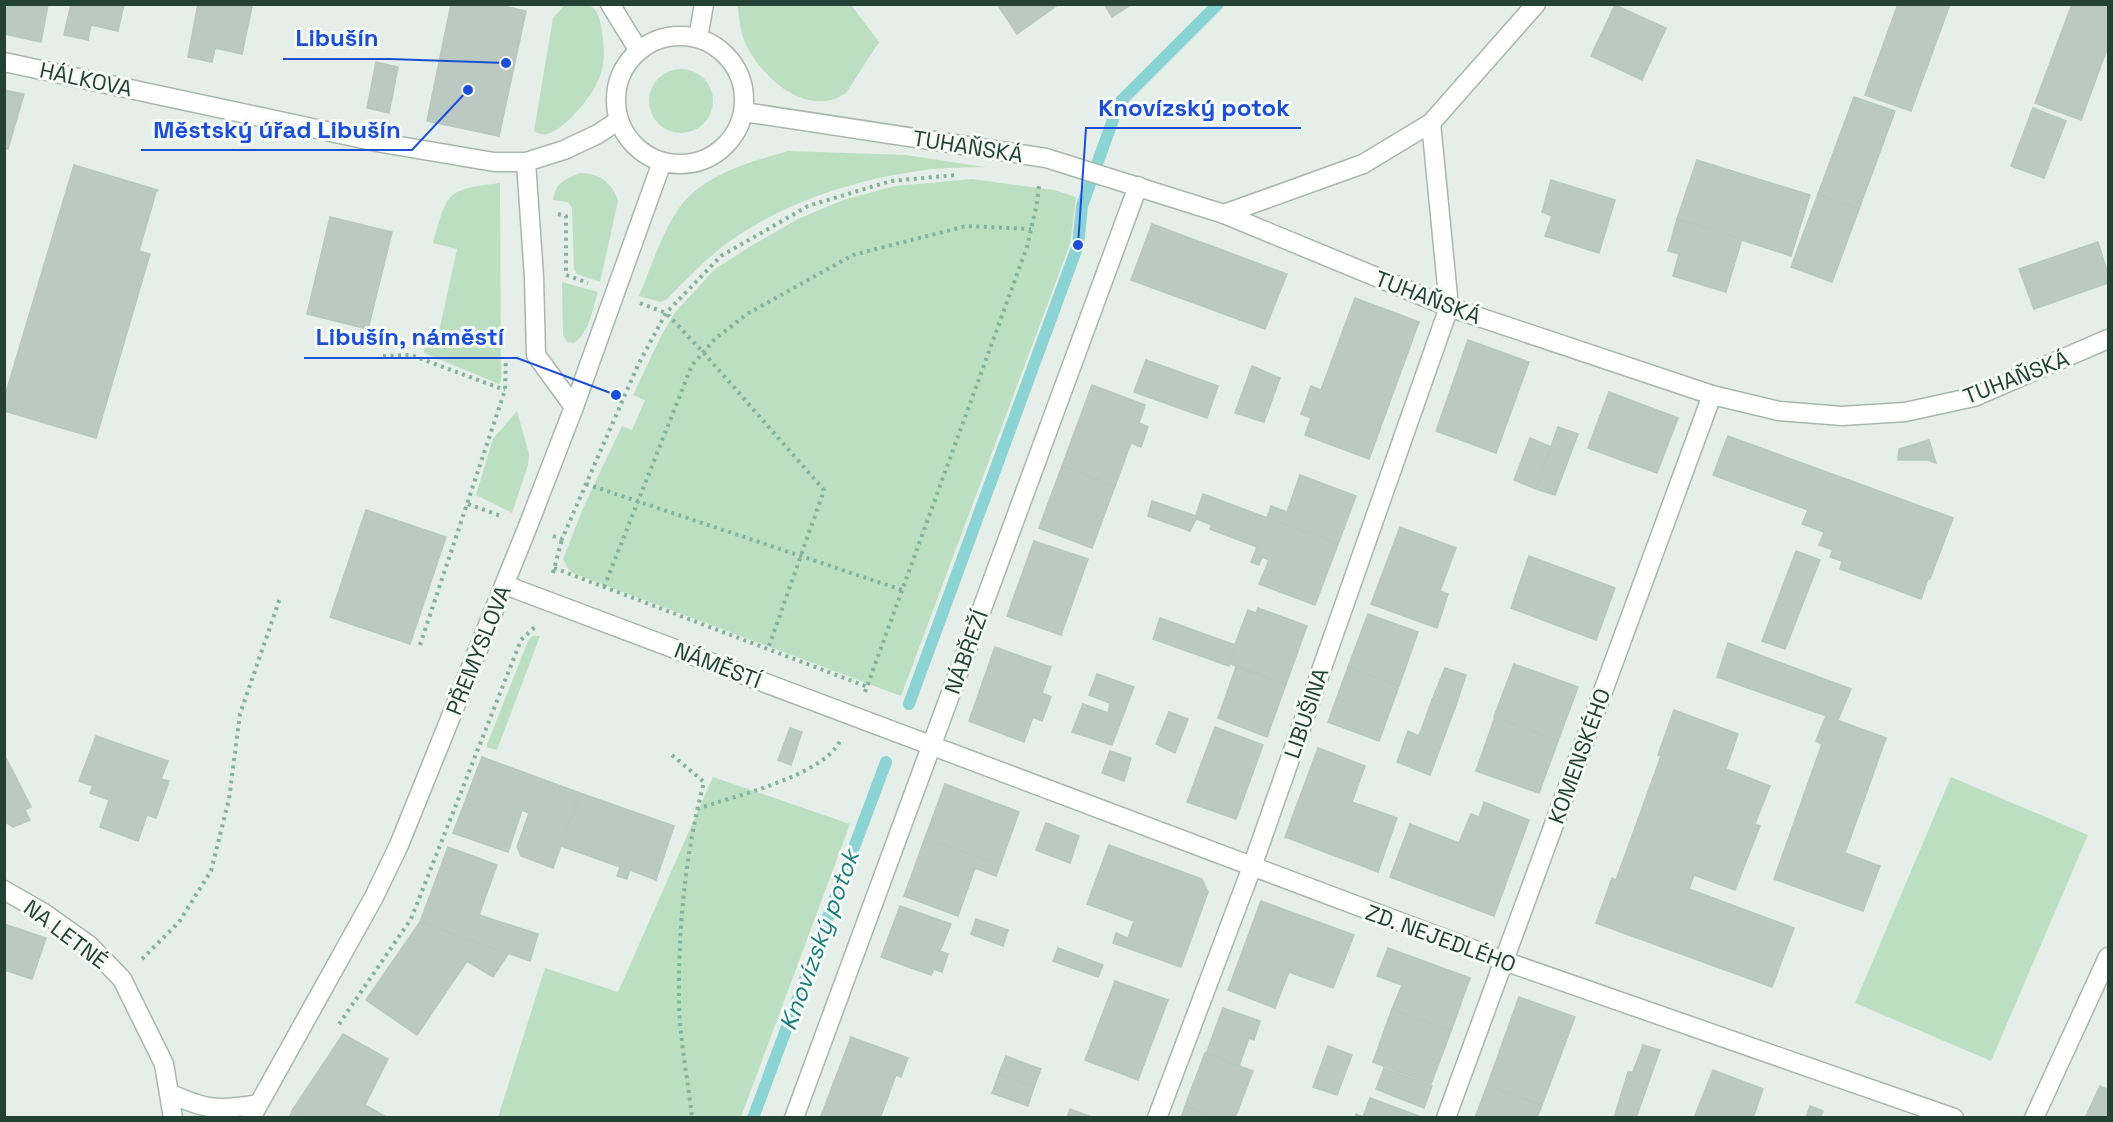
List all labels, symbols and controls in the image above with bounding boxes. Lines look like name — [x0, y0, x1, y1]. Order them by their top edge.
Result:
callout: Libušín — [283, 17, 390, 59]
text: Libušín — [295, 22, 379, 53]
street label: HÁLKOVA — [37, 56, 135, 102]
callout: Knovízský potok — [1086, 86, 1301, 128]
text: Knovízský potok — [1098, 92, 1290, 123]
callout: Městský úřad Libušín — [141, 108, 412, 150]
text: Městský úřad Libušín — [153, 114, 401, 145]
street label: TUHAŇSKÁ — [911, 123, 1025, 169]
street label: TUHAŇSKÁ — [1371, 264, 1485, 330]
callout: Libušín, náměstí — [304, 316, 517, 358]
text: Libušín, náměstí — [316, 321, 505, 352]
street label: TUHAŇSKÁ — [1959, 344, 2073, 410]
street label: PŘEMYSLOVA — [439, 581, 517, 719]
street label: NÁBŘEŽÍ — [938, 606, 994, 698]
street label: NÁMĚSTÍ — [670, 636, 766, 695]
street label: LIBUŠINA — [1277, 664, 1335, 762]
street label: KOMENSKÉHO — [1542, 685, 1616, 827]
water label: Knovízský potok — [772, 843, 867, 1034]
street label: NA LETNÉ — [18, 893, 114, 975]
street label: ZD. NEJEDLÉHO — [1362, 898, 1520, 978]

